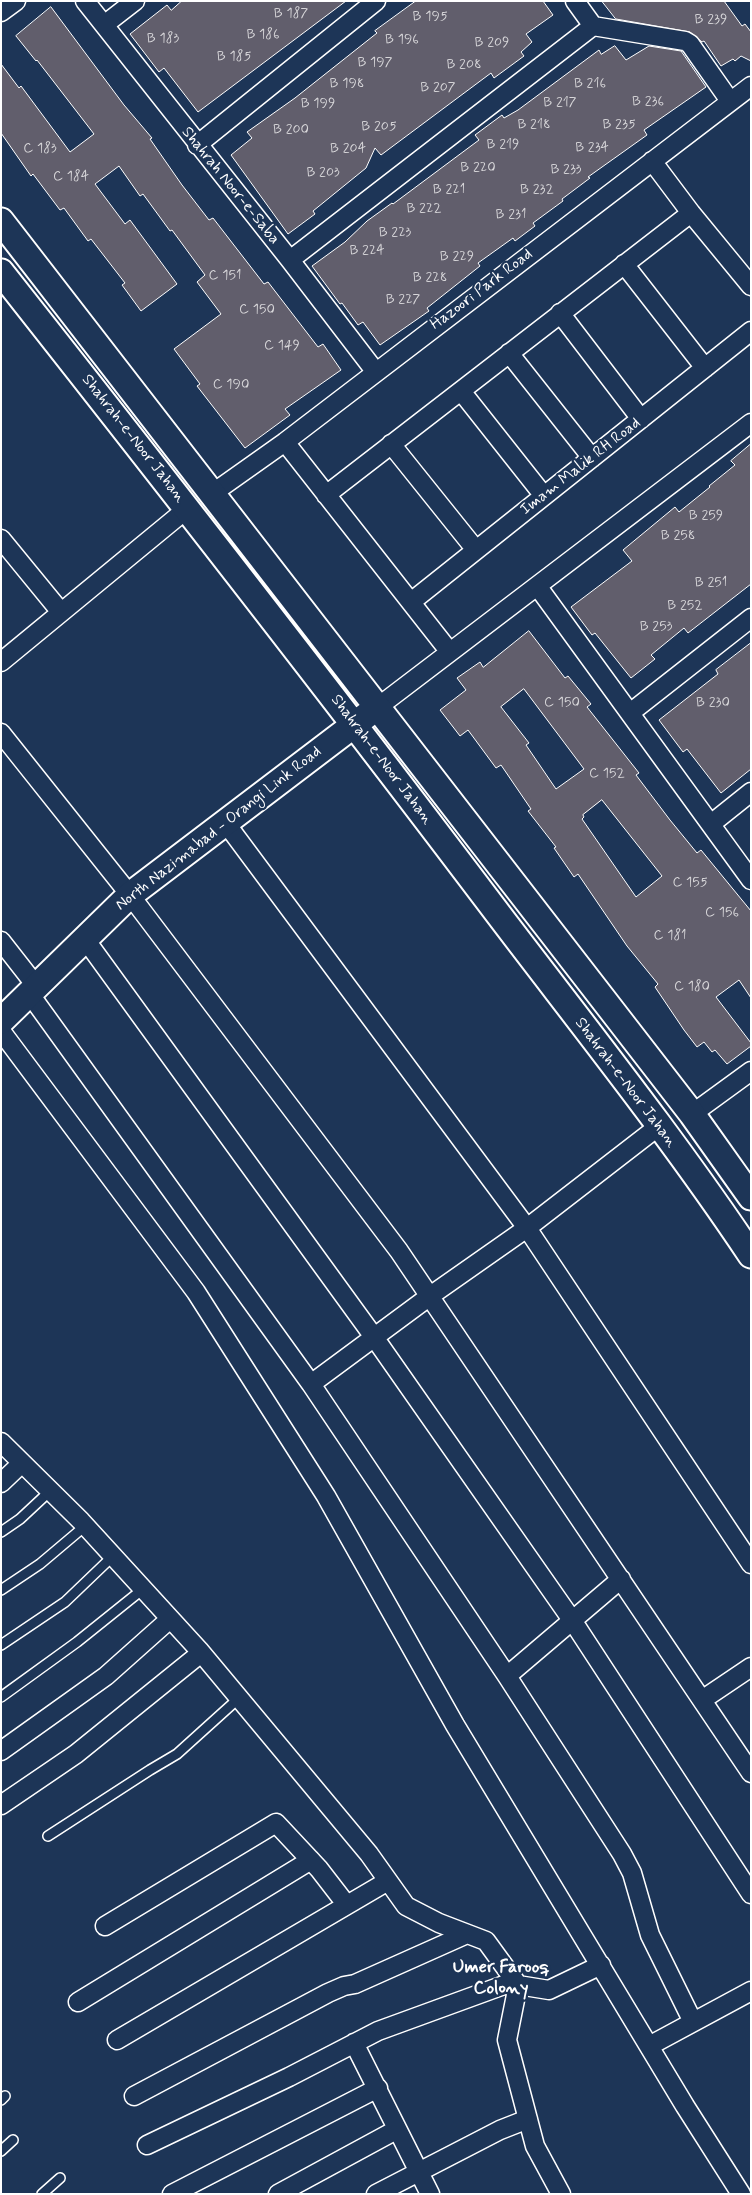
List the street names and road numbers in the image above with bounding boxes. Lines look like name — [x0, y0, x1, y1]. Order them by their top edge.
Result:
street label: Shahrah Noor-e-Saba — [177, 123, 283, 249]
street label: Hazoori Park Road — [427, 245, 537, 335]
street label: Shahrah-e-Noor Jahan — [77, 371, 189, 507]
street label: Imam Malik RH Road — [517, 414, 645, 520]
street label: Shahrah-e-Noor Jahan — [326, 691, 436, 829]
street label: North Nazimabad - Orangi Link Road — [112, 743, 326, 915]
street label: Shahrah-e-Noor Jahan — [570, 1014, 680, 1152]

